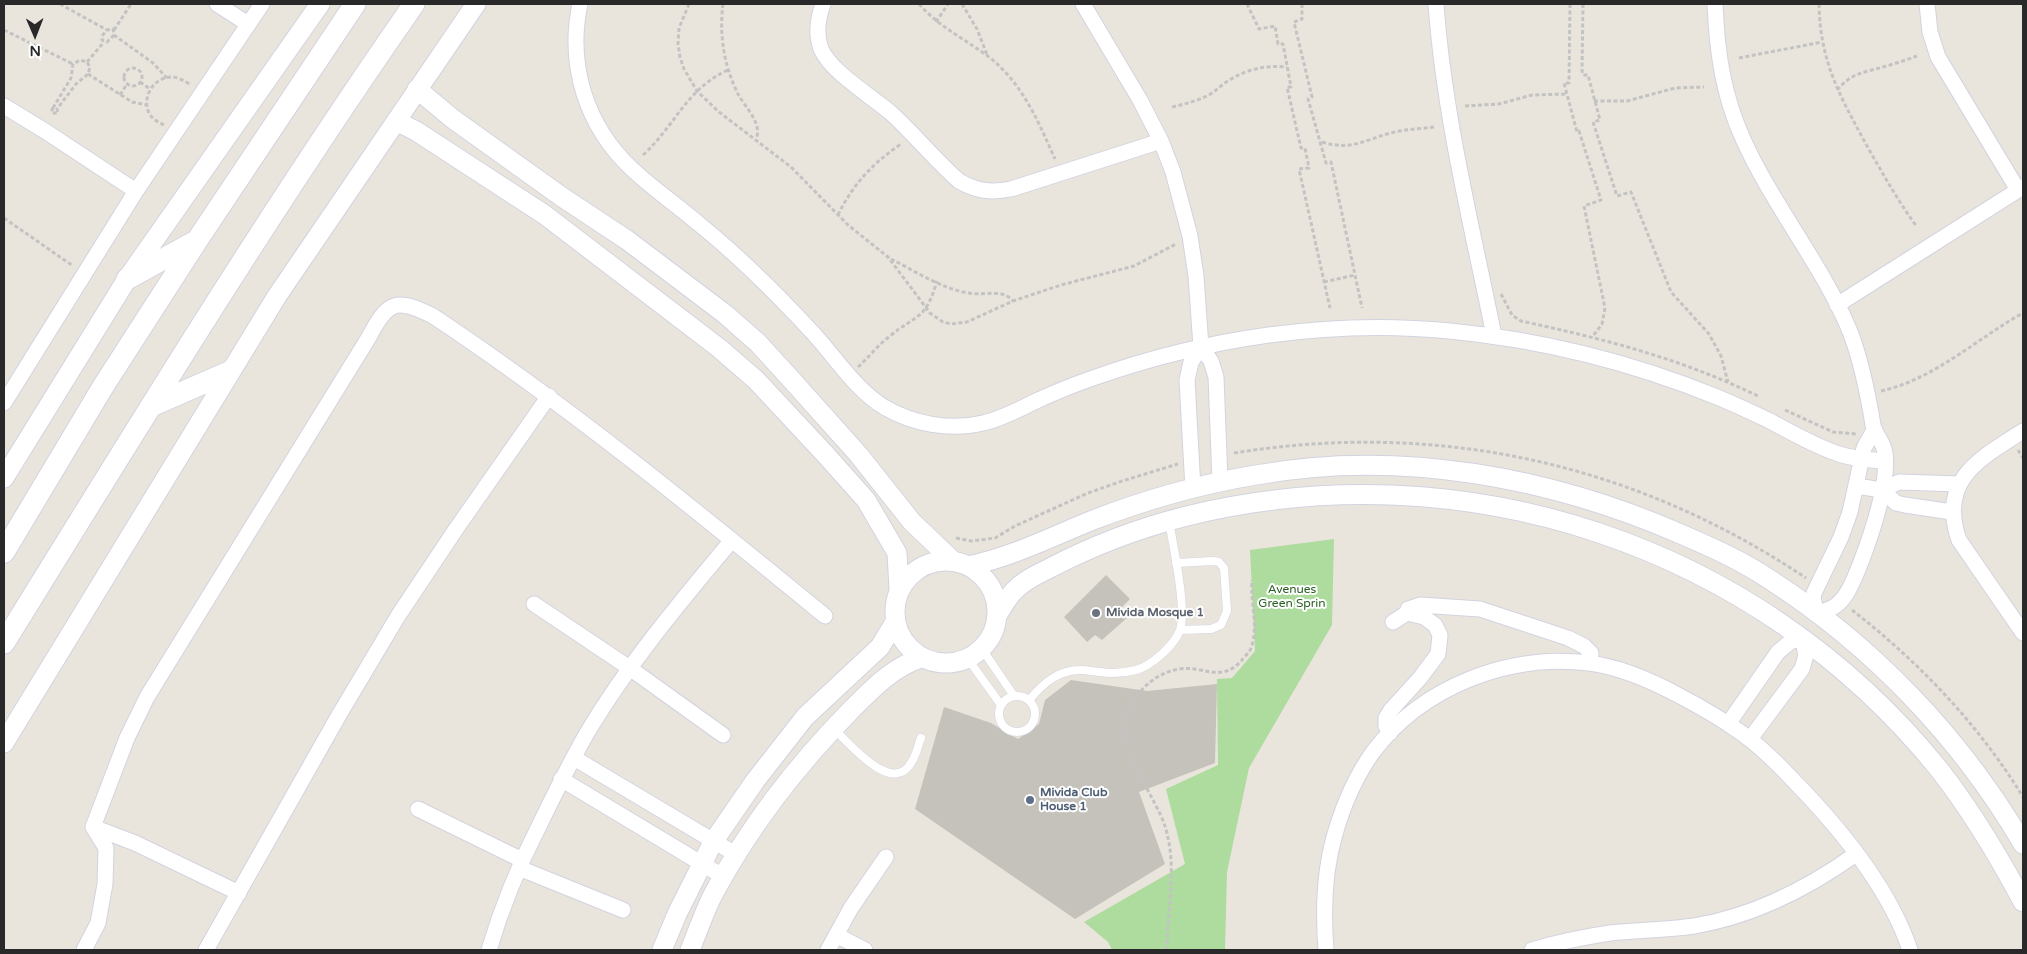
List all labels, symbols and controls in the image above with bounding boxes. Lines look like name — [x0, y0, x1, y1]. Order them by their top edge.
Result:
north arrow — [10, 10, 60, 60]
text: N — [29, 42, 41, 59]
park label: Avenues Green Sprin — [1258, 583, 1326, 611]
place label: Mivida Mosque 1 — [1106, 606, 1204, 620]
marker: Mivida Mosque 1 — [1090, 607, 1102, 619]
place label: Mivida Club House 1 — [1040, 786, 1107, 814]
marker: Mivida Club House 1 — [1024, 794, 1036, 806]

